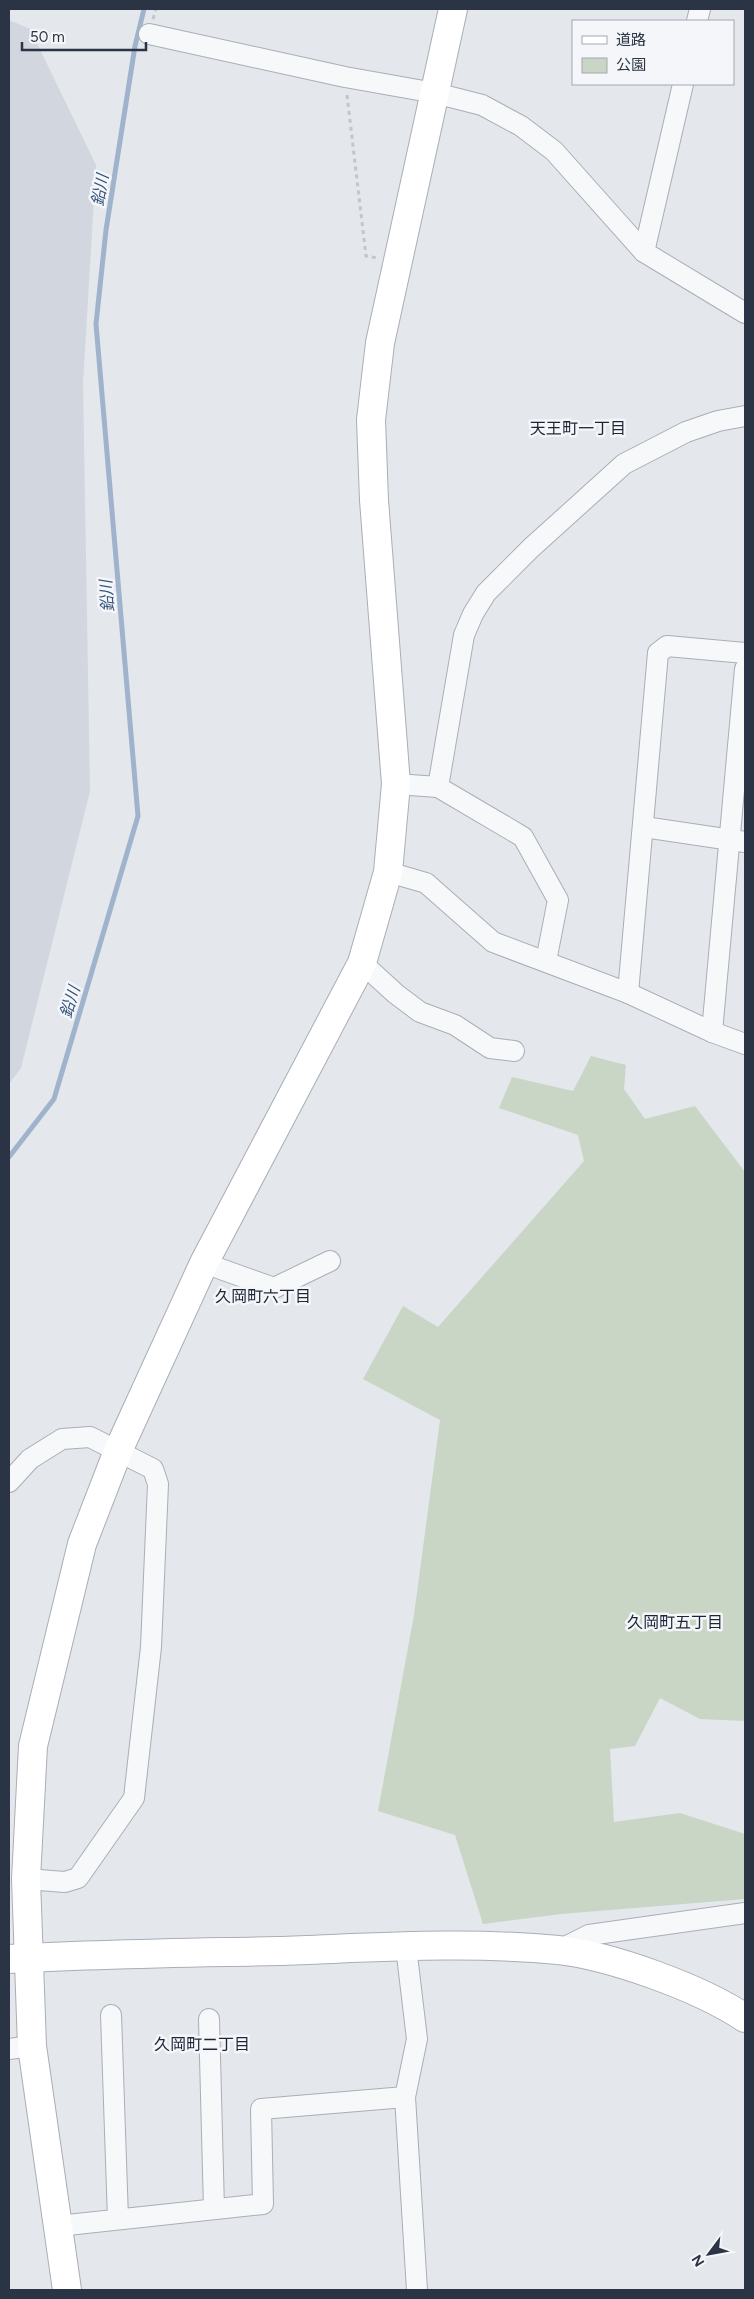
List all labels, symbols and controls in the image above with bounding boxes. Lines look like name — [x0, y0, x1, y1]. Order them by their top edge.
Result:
scale bar — [22, 20, 146, 52]
legend — [572, 20, 734, 85]
text: 50 m — [30, 28, 65, 46]
text: 道路 — [616, 31, 646, 49]
text: 公園 — [616, 56, 646, 74]
water label: 鉛川 — [88, 171, 112, 207]
district label: 天王町一丁目 — [530, 419, 626, 438]
water label: 鉛川 — [96, 577, 118, 613]
water label: 鉛川 — [56, 982, 84, 1020]
district label: 久岡町六丁目 — [215, 1287, 311, 1306]
district label: 久岡町五丁目 — [627, 1613, 723, 1632]
district label: 久岡町二丁目 — [154, 2035, 250, 2054]
north arrow — [684, 2229, 734, 2279]
text: N — [688, 2252, 708, 2270]

